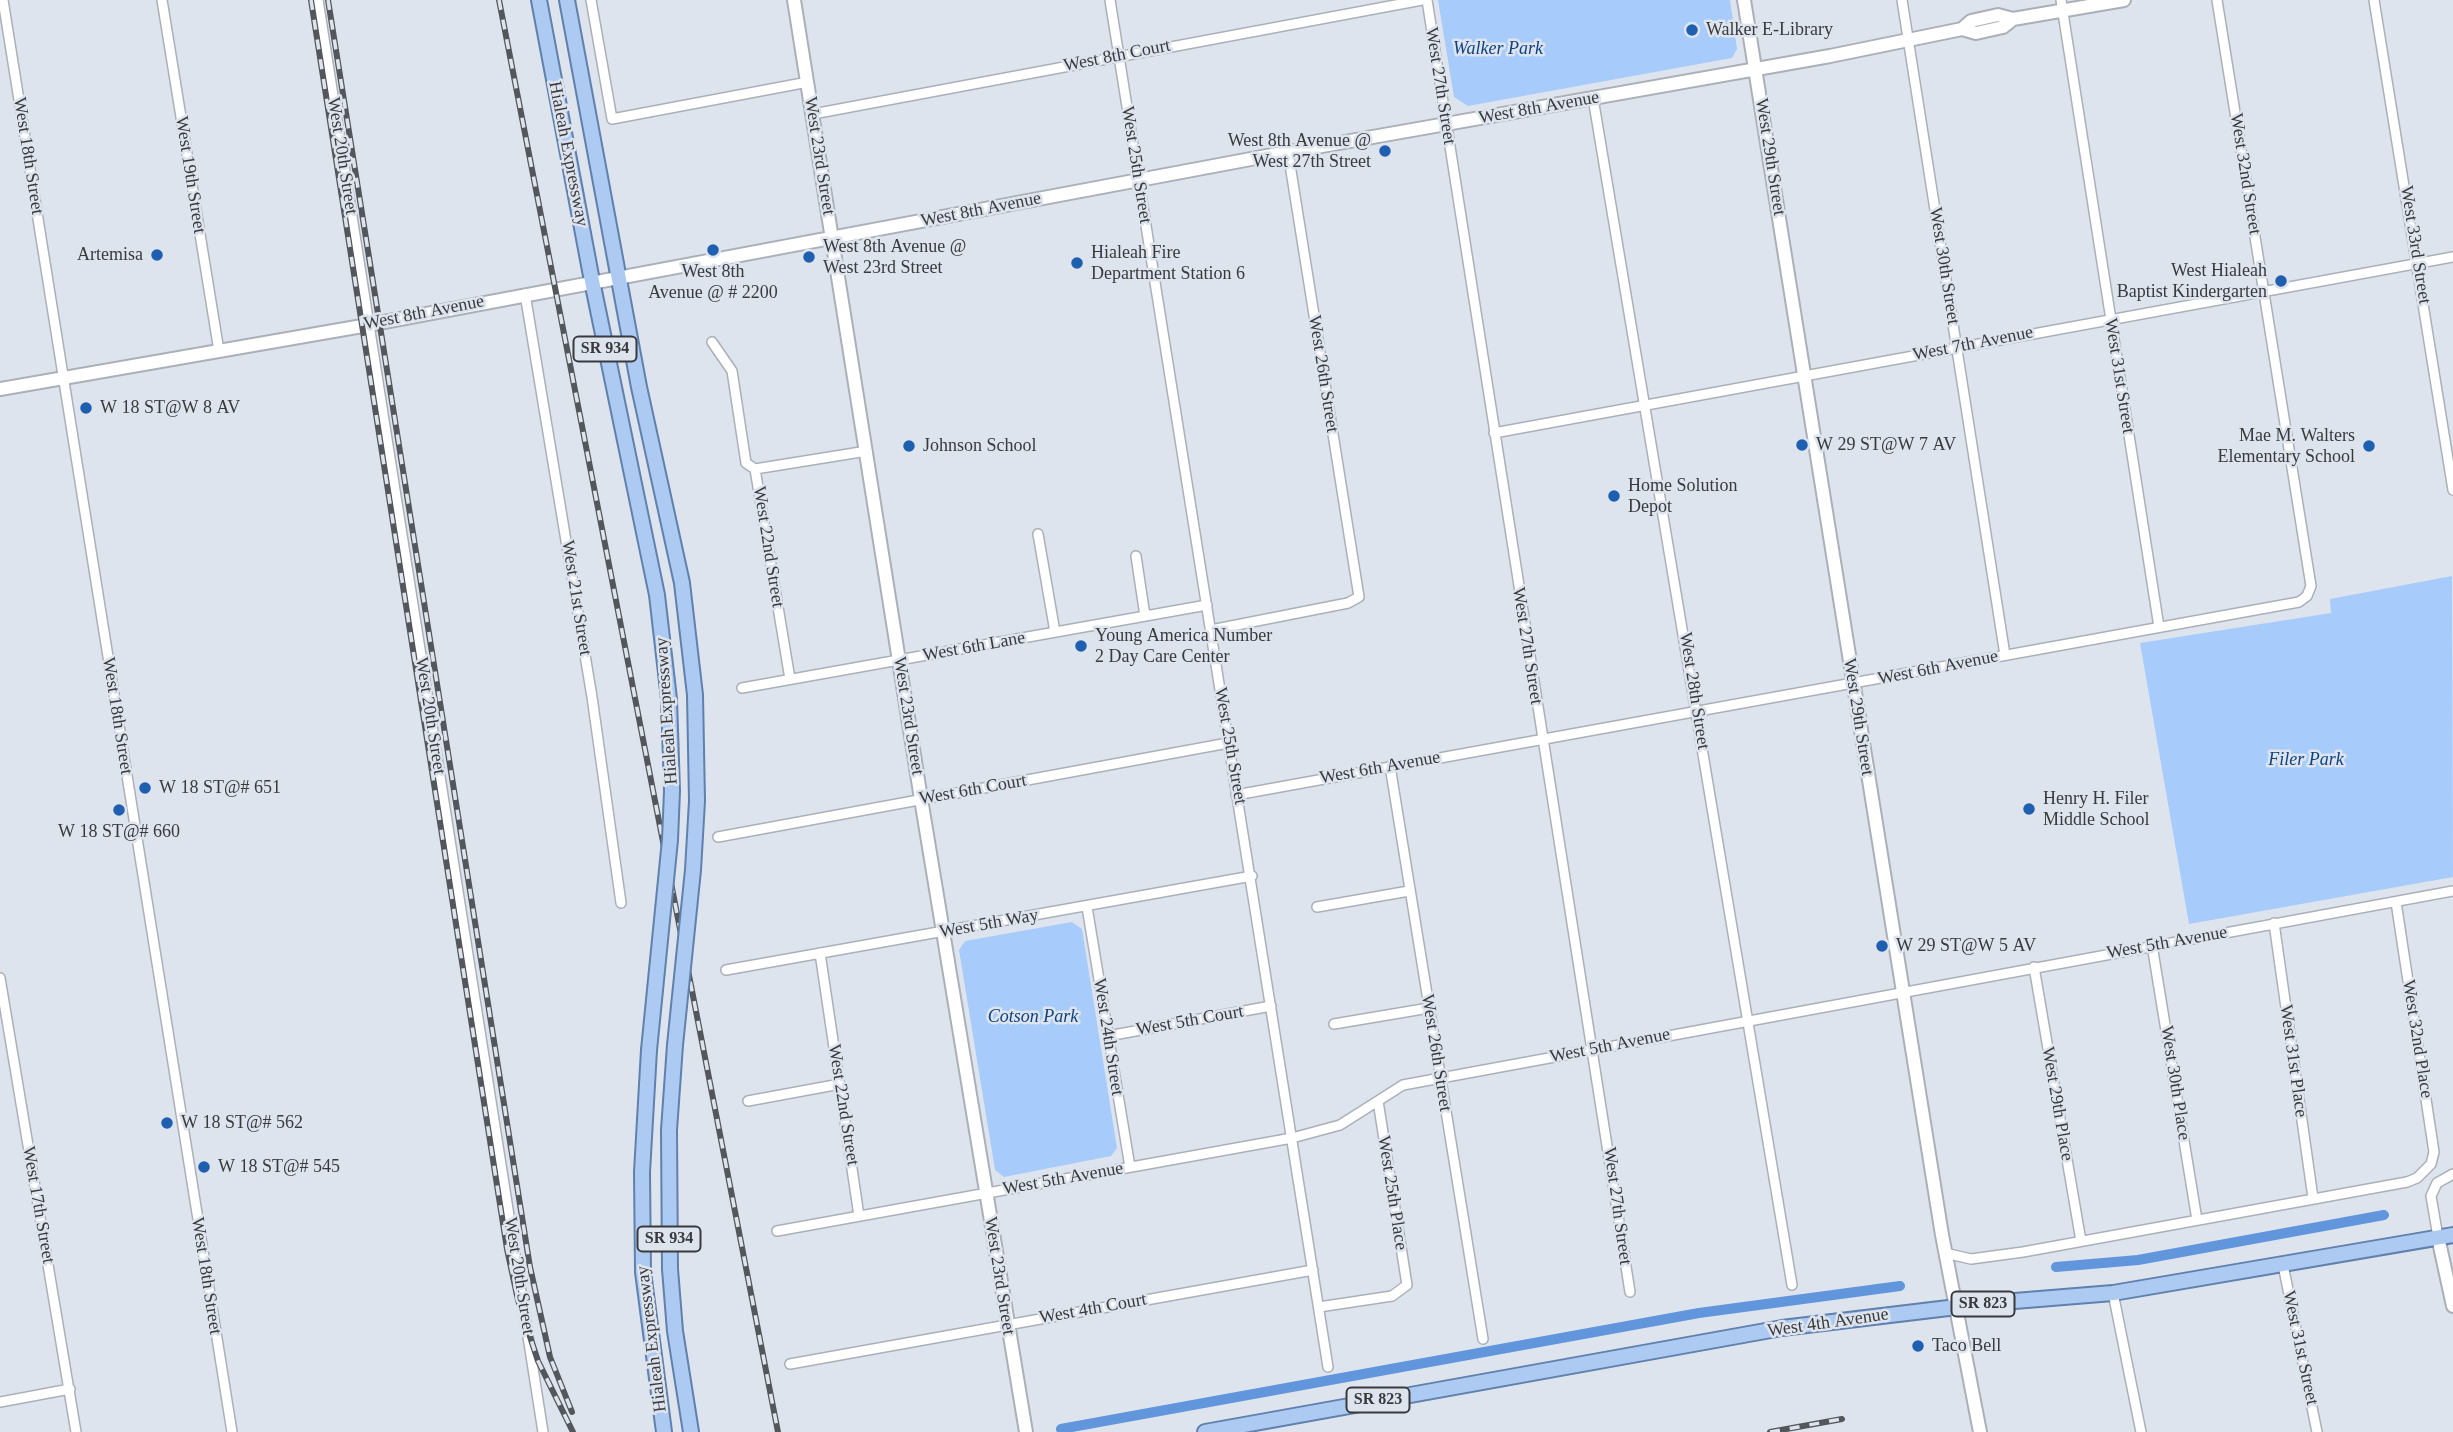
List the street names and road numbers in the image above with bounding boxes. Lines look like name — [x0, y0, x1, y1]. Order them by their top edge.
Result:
street label: West 27th Street — [1420, 26, 1460, 146]
street label: West 8th Court — [1062, 35, 1172, 77]
street label: Hialeah Expressway — [543, 80, 593, 228]
street label: West 8th Avenue — [1477, 87, 1601, 129]
street label: West 23rd Street — [799, 95, 839, 217]
street label: West 18th Street — [8, 96, 48, 216]
street label: West 20th Street — [322, 96, 362, 216]
street label: West 29th Street — [1750, 97, 1790, 217]
street label: West 25th Street — [1116, 105, 1156, 225]
street label: West 32nd Street — [2225, 112, 2265, 236]
street label: West 19th Street — [170, 115, 210, 235]
street label: West 33rd Street — [2395, 184, 2435, 306]
street label: West 8th Avenue — [919, 188, 1043, 232]
street label: West 30th Street — [1924, 206, 1964, 326]
street label: West 8th Avenue — [362, 291, 486, 335]
street label: West 26th Street — [1303, 314, 1343, 434]
street label: West 31st Street — [2099, 317, 2139, 435]
street label: West 7th Avenue — [1911, 322, 2035, 366]
road number: SR 934 — [574, 336, 636, 362]
street label: West 22nd Street — [748, 485, 788, 609]
street label: West 21st Street — [556, 539, 596, 657]
street label: West 27th Street — [1507, 586, 1547, 706]
street label: West 6th Lane — [921, 627, 1027, 667]
street label: West 28th Street — [1674, 631, 1714, 751]
street label: Hialeah Expressway — [651, 637, 683, 785]
street label: West 6th Avenue — [1876, 646, 2000, 690]
street label: West 23rd Street — [888, 655, 928, 777]
street label: West 18th Street — [97, 656, 137, 776]
street label: West 20th Street — [410, 656, 450, 776]
street label: West 29th Street — [1838, 657, 1878, 777]
street label: West 25th Street — [1209, 686, 1251, 806]
street label: West 6th Avenue — [1318, 747, 1442, 789]
street label: West 6th Court — [918, 770, 1028, 810]
street label: West 5th Way — [938, 905, 1040, 943]
street label: West 5th Avenue — [2105, 922, 2229, 964]
street label: West 24th Street — [1088, 977, 1128, 1097]
street label: West 32nd Place — [2397, 978, 2437, 1100]
street label: West 26th Street — [1416, 993, 1456, 1113]
street label: West 5th Court — [1135, 1001, 1245, 1041]
street label: West 31st Place — [2274, 1003, 2312, 1119]
street label: West 5th Avenue — [1548, 1024, 1672, 1068]
street label: West 30th Place — [2155, 1024, 2195, 1142]
street label: West 22nd Street — [823, 1043, 863, 1167]
street label: West 29th Place — [2036, 1045, 2078, 1163]
street label: West 25th Place — [1372, 1134, 1412, 1252]
street label: West 17th Street — [17, 1145, 59, 1265]
street label: West 27th Street — [1598, 1146, 1636, 1266]
street label: West 5th Avenue — [1001, 1158, 1125, 1200]
street label: West 23rd Street — [979, 1215, 1019, 1337]
street label: West 18th Street — [186, 1216, 226, 1336]
street label: West 20th Street — [499, 1216, 539, 1336]
road number: SR 934 — [638, 1226, 700, 1252]
street label: Hialeah Expressway — [632, 1265, 672, 1413]
street label: West 4th Court — [1038, 1289, 1148, 1329]
street label: West 31st Street — [2277, 1289, 2323, 1407]
road number: SR 823 — [1952, 1292, 2014, 1316]
street label: West 4th Avenue — [1766, 1304, 1890, 1342]
road number: SR 823 — [1346, 1388, 1410, 1412]

